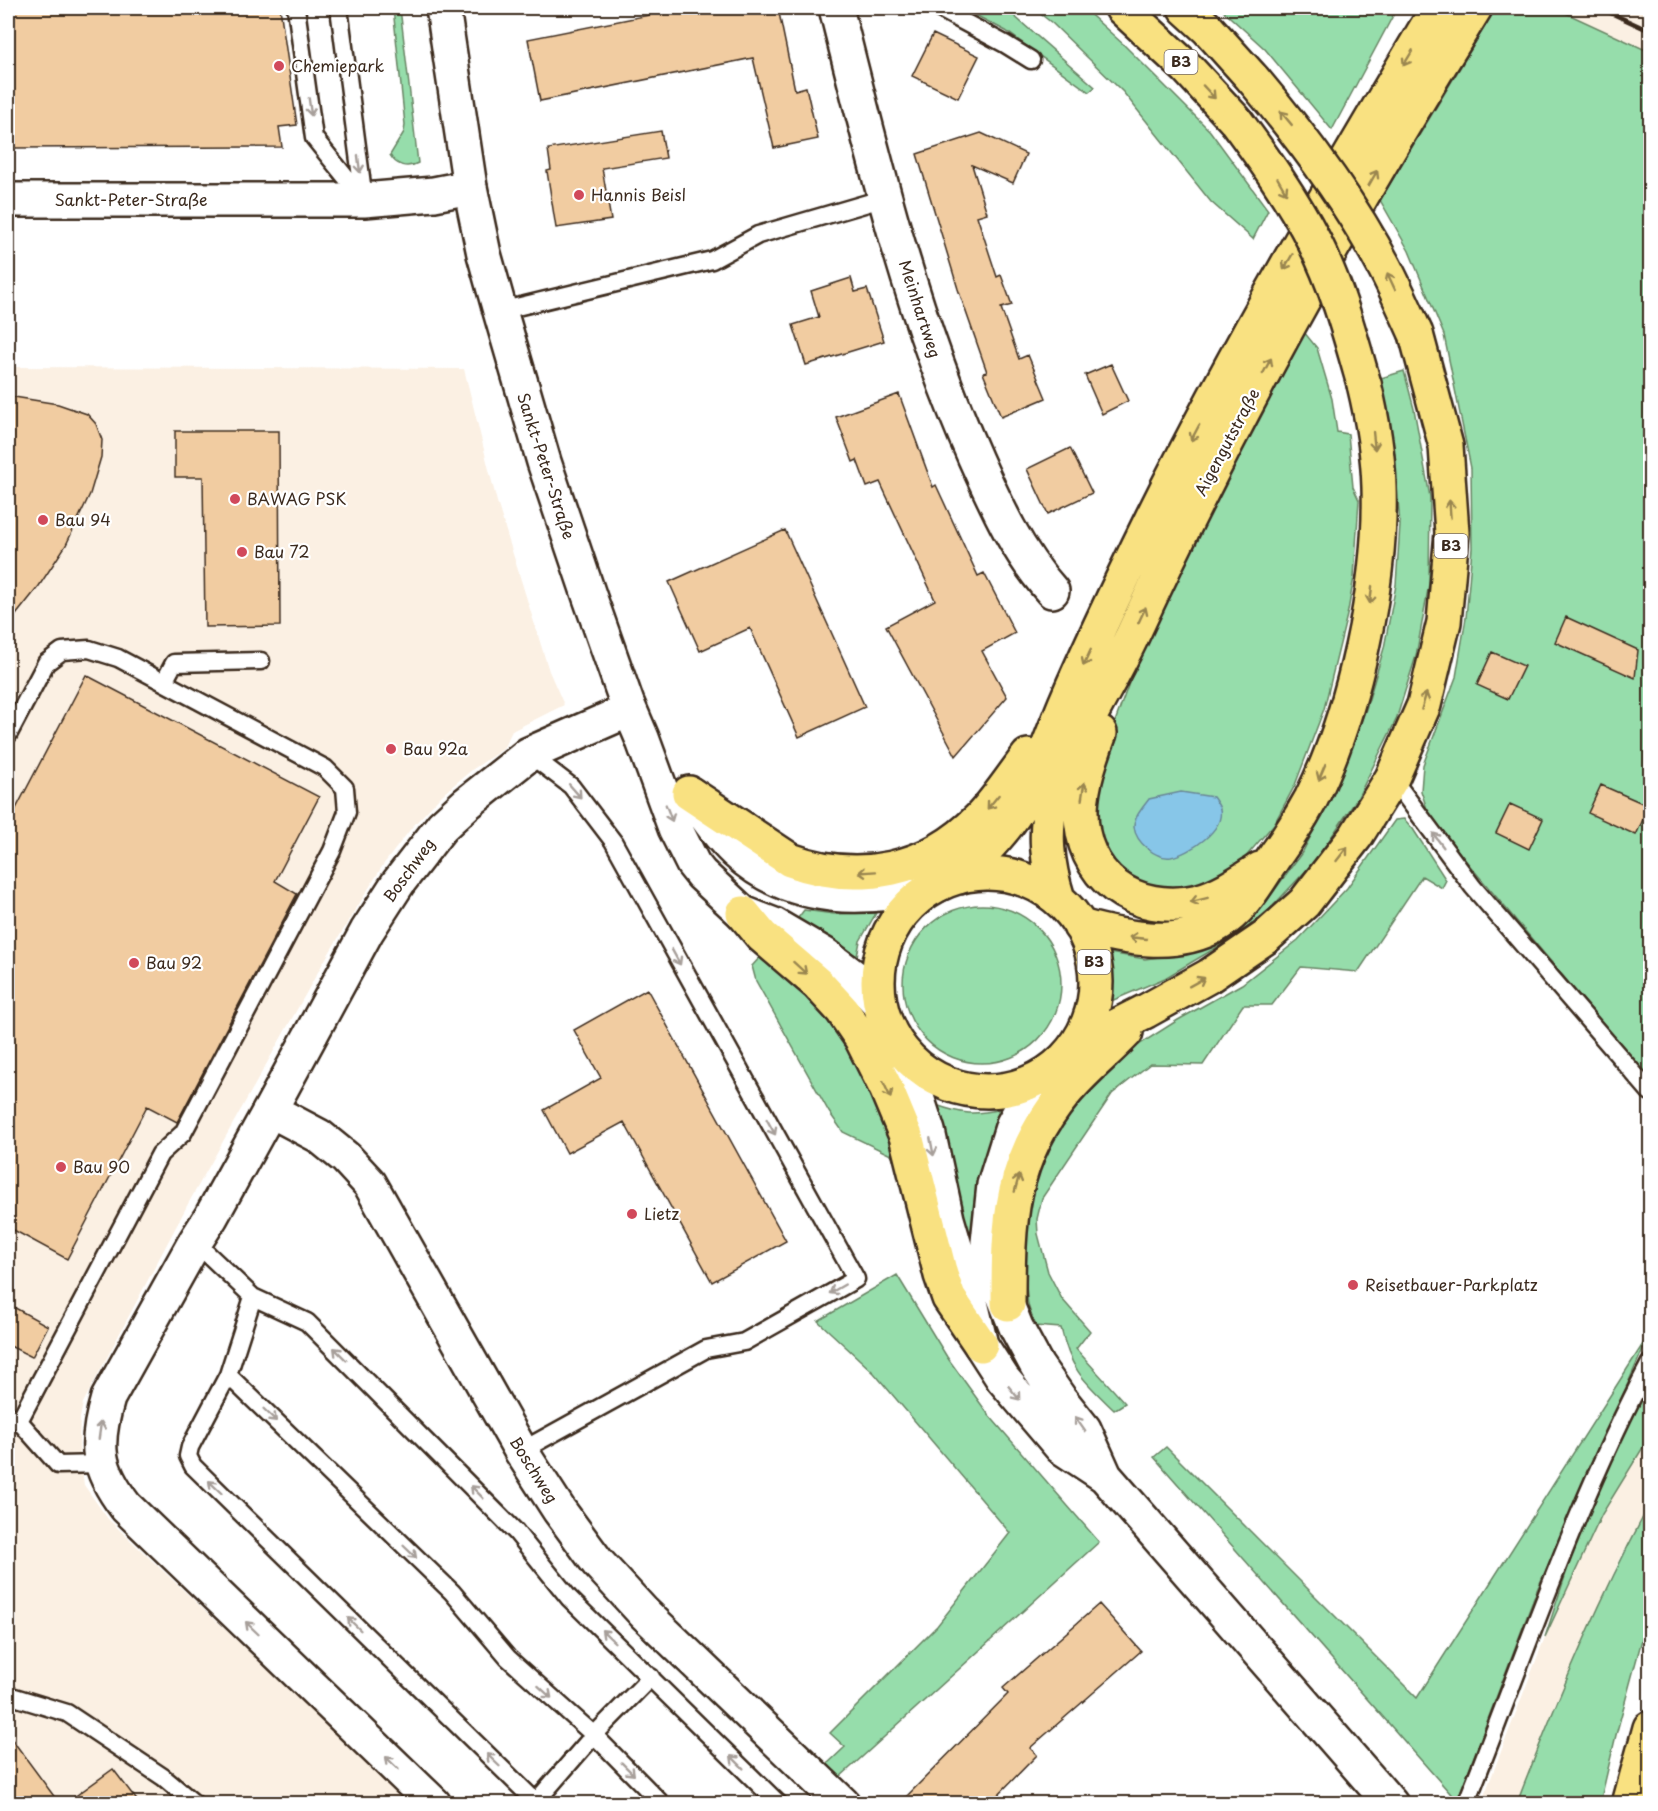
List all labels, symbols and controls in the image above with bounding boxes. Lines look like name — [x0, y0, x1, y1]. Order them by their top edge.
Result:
one-way arrow — [1402, 49, 1414, 66]
road number: B3 — [1164, 50, 1198, 74]
place label: Chemiepark — [291, 53, 384, 77]
marker: Chemiepark — [272, 59, 286, 73]
one-way arrow — [1202, 84, 1216, 99]
one-way arrow — [304, 97, 315, 116]
one-way arrow — [1279, 111, 1293, 126]
one-way arrow — [354, 153, 365, 173]
one-way arrow — [1368, 170, 1380, 187]
one-way arrow — [1276, 177, 1288, 194]
place label: Hannis Beisl — [591, 182, 686, 206]
street label: Sankt-Peter-Straße — [54, 187, 208, 211]
marker: Hannis Beisl — [572, 188, 586, 202]
one-way arrow — [1282, 253, 1294, 270]
street label: Meinhartweg — [894, 257, 948, 361]
one-way arrow — [1385, 273, 1397, 291]
one-way arrow — [1262, 357, 1273, 375]
street label: Aigengutstraße — [1188, 384, 1265, 499]
street label: Sankt-Peter-Straße — [512, 389, 582, 542]
one-way arrow — [1189, 424, 1201, 442]
one-way arrow — [1369, 431, 1380, 451]
place label: BAWAG PSK — [247, 486, 347, 510]
marker: BAWAG PSK — [228, 492, 242, 506]
one-way arrow — [1444, 499, 1455, 519]
place label: Bau 94 — [55, 507, 111, 531]
marker: Bau 94 — [36, 513, 50, 527]
road number: B3 — [1434, 534, 1468, 558]
place label: Bau 72 — [254, 539, 310, 563]
marker: Bau 72 — [235, 545, 249, 559]
one-way arrow — [1365, 585, 1376, 605]
one-way arrow — [1136, 606, 1148, 624]
one-way arrow — [1080, 648, 1092, 666]
one-way arrow — [1419, 692, 1430, 711]
place label: Bau 92a — [403, 736, 468, 760]
marker: Bau 92a — [384, 742, 398, 756]
one-way arrow — [1316, 762, 1327, 781]
one-way arrow — [1078, 782, 1089, 802]
one-way arrow — [568, 783, 581, 799]
one-way arrow — [987, 794, 1000, 810]
one-way arrow — [665, 803, 676, 821]
street label: Boschweg — [377, 832, 440, 907]
one-way arrow — [1432, 832, 1445, 848]
one-way arrow — [1335, 847, 1348, 863]
one-way arrow — [858, 867, 878, 878]
one-way arrow — [1190, 894, 1209, 906]
one-way arrow — [1128, 932, 1148, 943]
one-way arrow — [670, 948, 682, 965]
place label: Bau 92 — [146, 950, 202, 974]
road number: B3 — [1078, 950, 1110, 974]
marker: Bau 92 — [127, 956, 141, 970]
one-way arrow — [792, 961, 807, 975]
one-way arrow — [1189, 976, 1206, 988]
one-way arrow — [882, 1080, 893, 1098]
one-way arrow — [765, 1118, 777, 1135]
one-way arrow — [926, 1136, 937, 1156]
place label: Bau 90 — [73, 1154, 130, 1178]
marker: Bau 90 — [54, 1160, 68, 1174]
one-way arrow — [1012, 1174, 1024, 1193]
place label: Lietz — [644, 1201, 679, 1225]
marker: Lietz — [625, 1207, 639, 1221]
place label: Reisetbauer-Parkplatz — [1365, 1272, 1538, 1296]
marker: Reisetbauer-Parkplatz — [1346, 1278, 1360, 1292]
one-way arrow — [829, 1284, 846, 1296]
one-way arrow — [332, 1347, 347, 1362]
one-way arrow — [1007, 1385, 1021, 1400]
one-way arrow — [263, 1408, 278, 1423]
one-way arrow — [1074, 1416, 1086, 1432]
one-way arrow — [95, 1421, 106, 1441]
street label: Boschweg — [505, 1431, 565, 1508]
one-way arrow — [207, 1480, 222, 1495]
one-way arrow — [470, 1485, 485, 1500]
one-way arrow — [402, 1544, 417, 1559]
one-way arrow — [346, 1616, 361, 1631]
one-way arrow — [244, 1620, 259, 1635]
one-way arrow — [601, 1629, 616, 1644]
one-way arrow — [537, 1685, 553, 1698]
one-way arrow — [486, 1753, 501, 1767]
one-way arrow — [730, 1755, 745, 1770]
one-way arrow — [385, 1756, 400, 1770]
one-way arrow — [620, 1762, 635, 1777]

